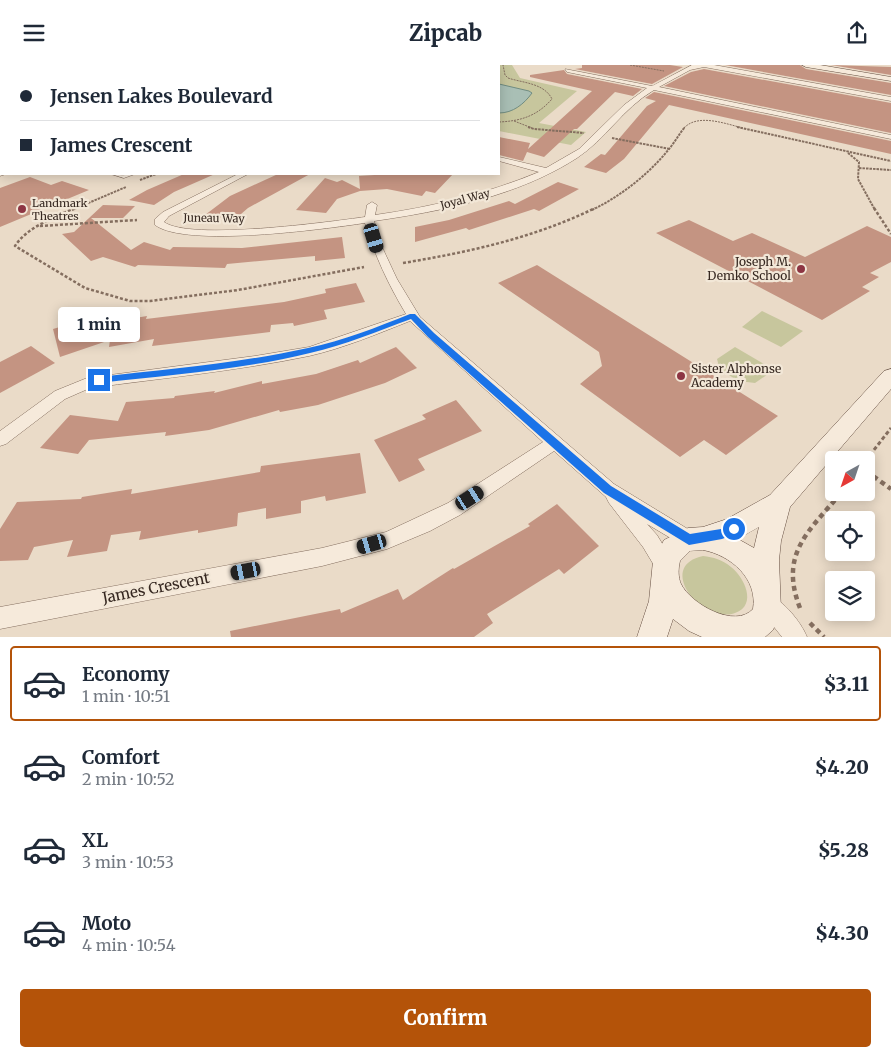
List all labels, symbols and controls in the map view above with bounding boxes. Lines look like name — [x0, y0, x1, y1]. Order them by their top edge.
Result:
icon: menu — [20, 19, 48, 47]
text: Zipcab — [409, 19, 482, 47]
icon: share — [843, 19, 871, 47]
text: Jensen Lakes Boulevard — [50, 84, 273, 108]
text: James Crescent — [50, 133, 192, 157]
street label: Joyal Way — [438, 185, 492, 213]
place label: Landmark Theatres — [32, 196, 88, 223]
marker: Landmark Theatres — [16, 203, 28, 215]
street label: Juneau Way — [182, 210, 245, 226]
car — [362, 221, 385, 255]
place label: Joseph M. Demko School — [707, 254, 791, 283]
marker: Joseph M. Demko School — [795, 263, 807, 275]
callout: 1 min — [58, 307, 140, 343]
text: 1 min — [77, 314, 121, 334]
place label: Sister Alphonse Academy — [690, 361, 781, 390]
route end — [88, 369, 110, 391]
marker: Sister Alphonse Academy — [675, 370, 687, 382]
north arrow — [825, 451, 875, 501]
map controls — [825, 451, 875, 621]
car — [453, 484, 486, 512]
button: locate — [825, 511, 875, 561]
route start — [723, 518, 745, 540]
car — [355, 533, 388, 555]
car — [229, 561, 262, 581]
street label: James Crescent — [100, 568, 211, 607]
button: layers — [825, 571, 875, 621]
icon: car — [22, 661, 67, 706]
text: Economy — [82, 662, 170, 686]
text: $3.11 — [824, 672, 869, 696]
text: 1 min · 10:51 — [82, 686, 170, 706]
icon: car — [22, 744, 67, 789]
text: Comfort — [82, 745, 160, 769]
text: $4.20 — [815, 755, 869, 779]
text: 2 min · 10:52 — [82, 769, 175, 789]
icon: car — [22, 827, 67, 872]
text: XL — [82, 828, 108, 852]
text: $5.28 — [818, 838, 869, 862]
text: 3 min · 10:53 — [82, 852, 174, 872]
icon: car — [22, 910, 67, 955]
text: Moto — [82, 911, 131, 935]
text: $4.30 — [815, 921, 869, 945]
text: 4 min · 10:54 — [82, 935, 176, 955]
button: Confirm — [20, 989, 871, 1047]

